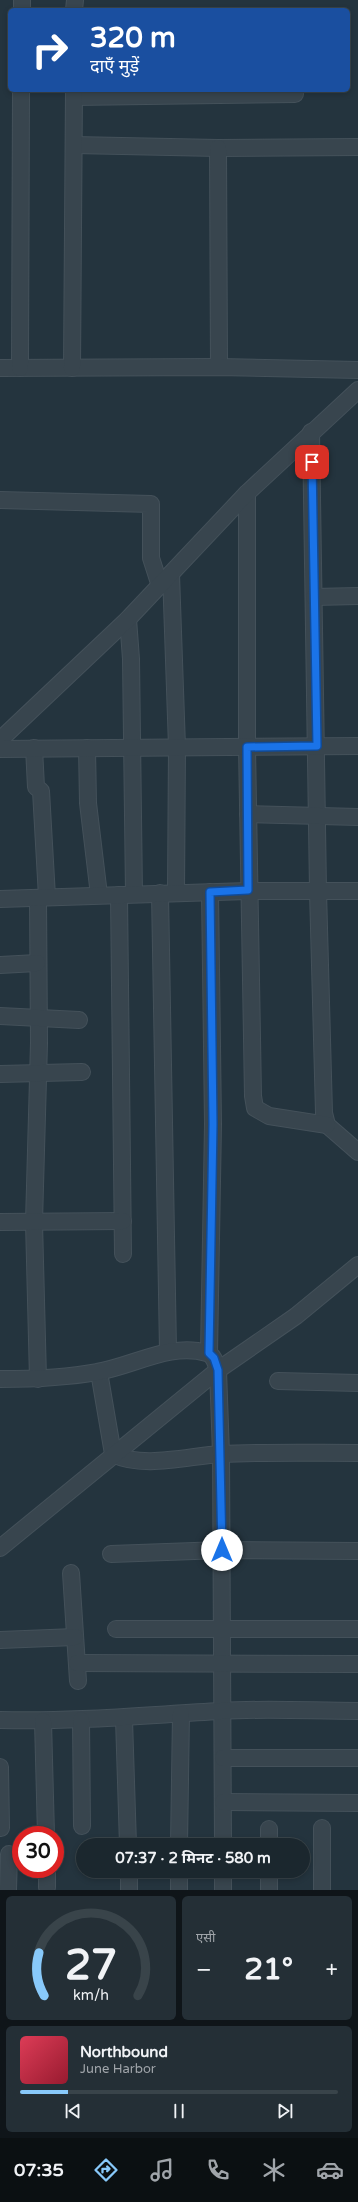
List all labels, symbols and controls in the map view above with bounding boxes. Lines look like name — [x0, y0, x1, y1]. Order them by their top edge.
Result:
text: 320 m — [90, 21, 176, 55]
icon: right — [24, 24, 76, 76]
text: दाएँ मुड़ें — [90, 55, 139, 77]
pin — [295, 445, 329, 479]
icon: arrive — [301, 451, 323, 473]
position arrow — [201, 1529, 243, 1571]
speed limit sign: 30 — [12, 1826, 64, 1878]
text: 07:37 · 2 मिनट · 580 m — [115, 1849, 271, 1867]
text: एसी — [196, 1930, 215, 1946]
text: 27 — [65, 1941, 117, 1991]
text: 21° — [244, 1951, 293, 1988]
text: − — [196, 1957, 212, 1983]
text: + — [326, 1957, 338, 1983]
text: km/h — [73, 1987, 109, 2004]
text: Northbound — [80, 2043, 168, 2061]
text: June Harbor — [80, 2061, 156, 2077]
icon: previous — [62, 2100, 84, 2122]
icon: pause — [168, 2100, 190, 2122]
icon: next — [274, 2100, 296, 2122]
icon: directions — [92, 2156, 120, 2184]
icon: music — [148, 2156, 176, 2184]
icon: phone — [204, 2156, 232, 2184]
icon: climate — [260, 2156, 288, 2184]
icon: car — [316, 2156, 344, 2184]
text: 07:35 — [14, 2159, 64, 2181]

